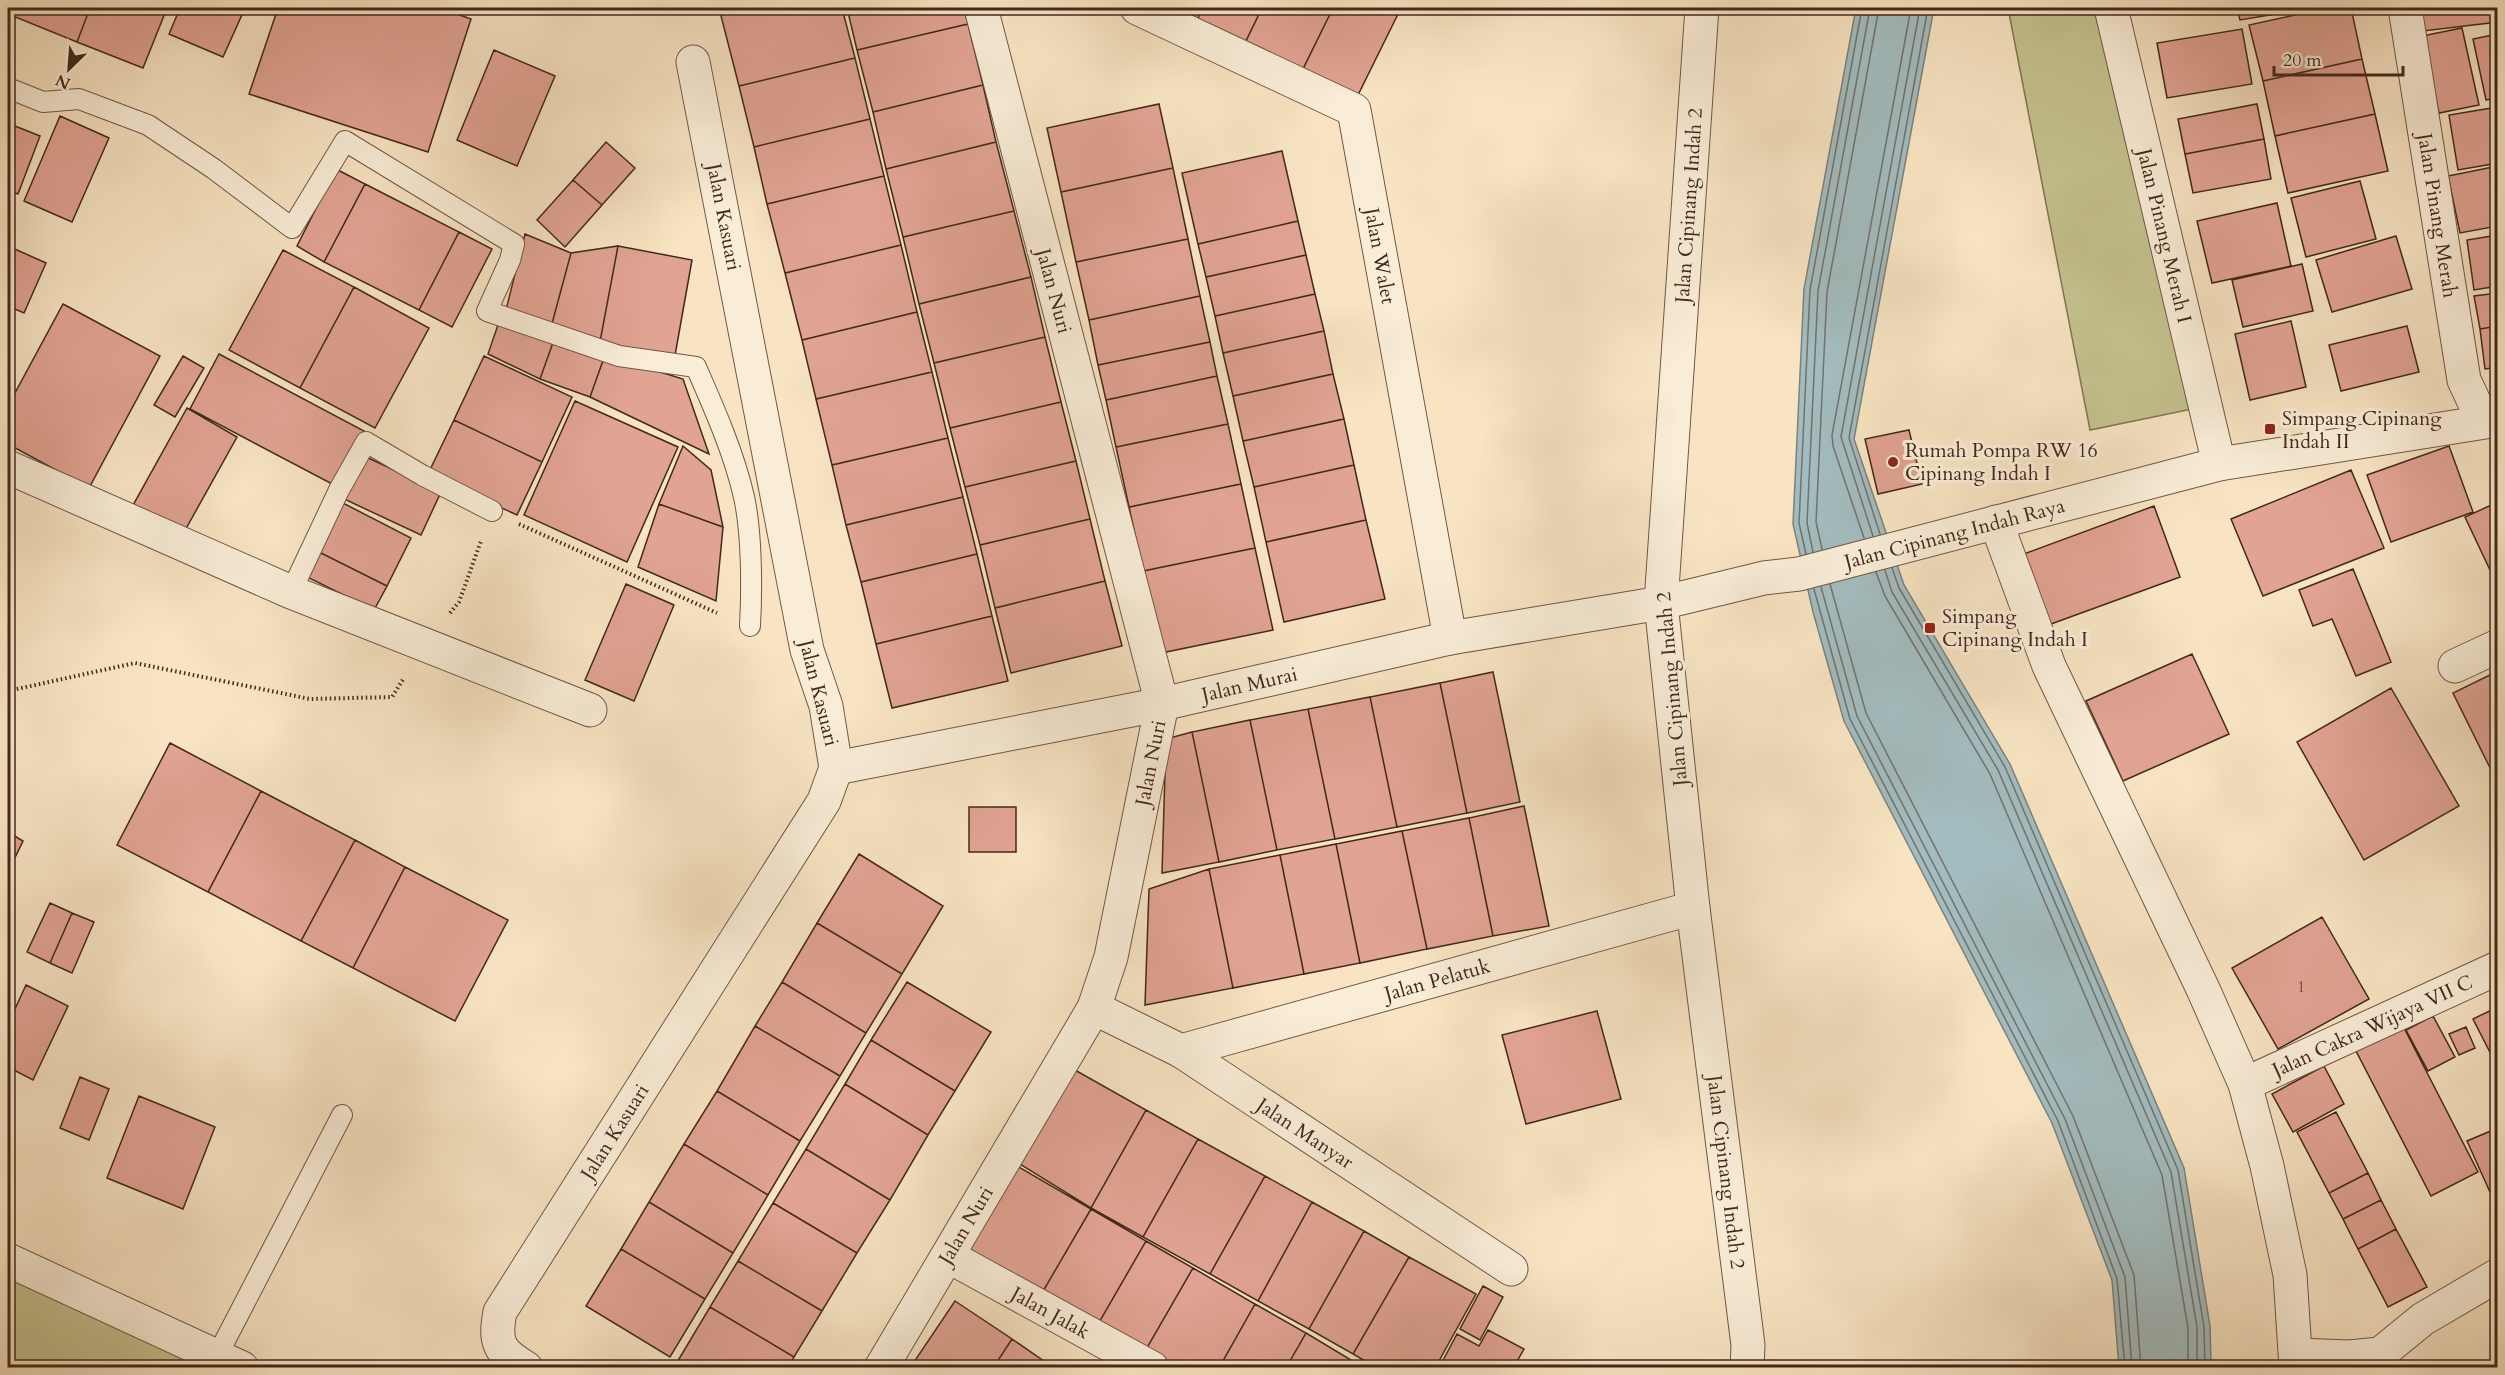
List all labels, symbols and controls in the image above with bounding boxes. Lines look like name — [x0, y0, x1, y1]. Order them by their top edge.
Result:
north arrow — [39, 39, 99, 99]
scale bar — [2274, 39, 2403, 77]
text: 20 m — [2283, 48, 2322, 73]
text: N — [52, 69, 74, 95]
street label: Jalan Cipinang Indah 2 — [1668, 107, 1709, 307]
street label: Jalan Pinang Merah — [2411, 128, 2464, 300]
street label: Jalan Pinang Merah I — [2131, 143, 2199, 326]
street label: Jalan Kasuari — [700, 158, 748, 273]
street label: Jalan Walet — [1358, 203, 1403, 307]
street label: Jalan Nuri — [1029, 243, 1078, 337]
place label: Simpang Cipinang Indah II — [2282, 405, 2442, 455]
marker: Simpang Cipinang Indah II — [2263, 422, 2277, 436]
place label: Rumah Pompa RW 16 Cipinang Indah I — [1905, 437, 2098, 487]
marker: Rumah Pompa RW 16 Cipinang Indah I — [1886, 455, 1900, 469]
street label: Jalan Cipinang Indah Raya — [1838, 491, 2068, 576]
street label: Jalan Cipinang Indah 2 — [1650, 591, 1694, 790]
place label: Simpang Cipinang Indah I — [1942, 603, 2088, 653]
marker: Simpang Cipinang Indah I — [1923, 621, 1937, 635]
street label: Jalan Kasuari — [792, 634, 845, 749]
street label: Jalan Murai — [1196, 660, 1300, 709]
street label: Jalan Nuri — [1128, 717, 1172, 811]
street label: Jalan Pelatuk — [1378, 952, 1493, 1008]
street label: Jalan Cakra Wijaya VII C — [2265, 968, 2477, 1085]
house number: 1 — [2297, 976, 2305, 998]
street label: Jalan Cipinang Indah 2 — [1700, 1071, 1751, 1270]
street label: Jalan Kasuari — [572, 1078, 655, 1187]
street label: Jalan Manyar — [1249, 1089, 1360, 1175]
street label: Jalan Nuri — [930, 1181, 999, 1272]
street label: Jalan Jalak — [1004, 1278, 1095, 1345]

